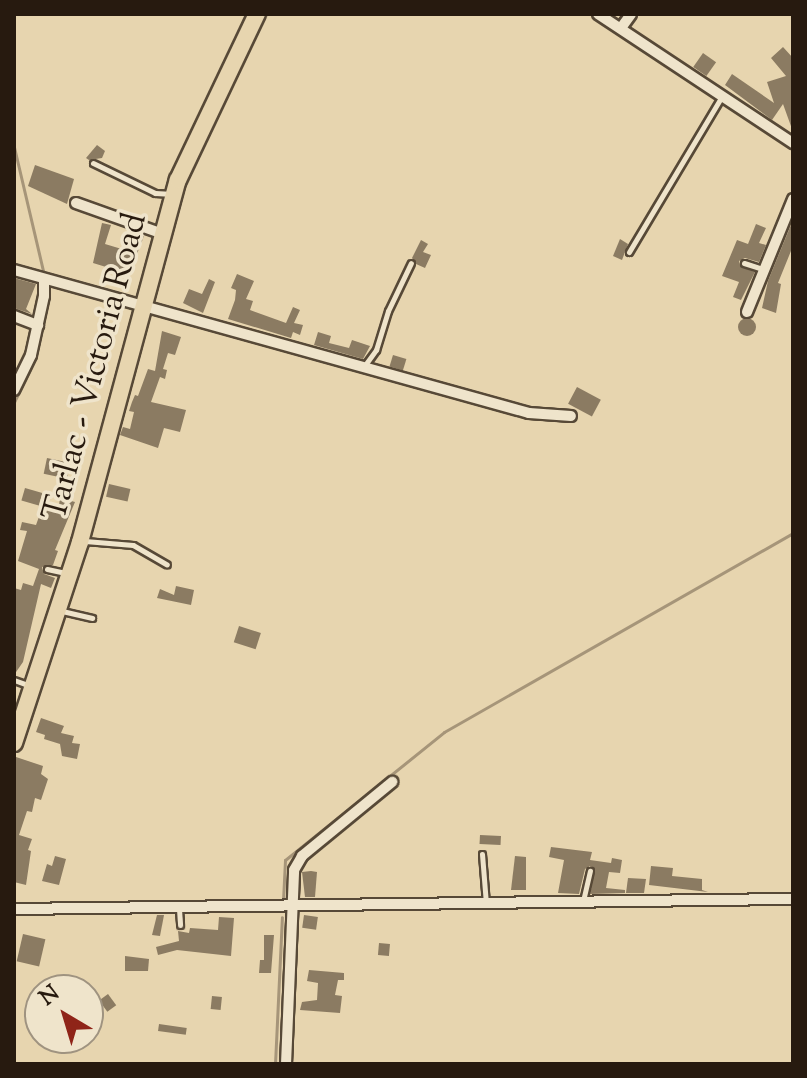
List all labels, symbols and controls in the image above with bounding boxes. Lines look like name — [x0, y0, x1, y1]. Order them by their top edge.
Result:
street label: Tarlac - Victoria Road — [35, 209, 157, 525]
north arrow — [24, 974, 104, 1054]
text: N — [34, 979, 67, 1015]

